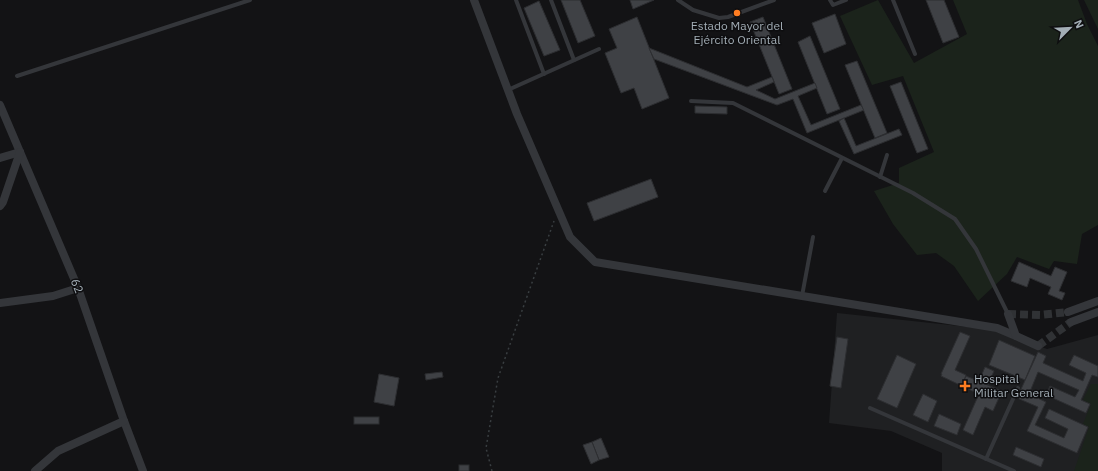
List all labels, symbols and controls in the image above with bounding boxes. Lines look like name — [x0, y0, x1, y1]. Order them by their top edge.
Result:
marker: Estado Mayor del Ejército Oriental — [732, 8, 742, 18]
north arrow — [1050, 8, 1090, 48]
text: N — [1071, 17, 1087, 30]
place label: Estado Mayor del Ejército Oriental — [691, 18, 783, 47]
street label: 62 — [68, 276, 87, 295]
place label: Hospital Militar General — [974, 371, 1053, 400]
marker: Hospital Militar General — [959, 380, 971, 392]

